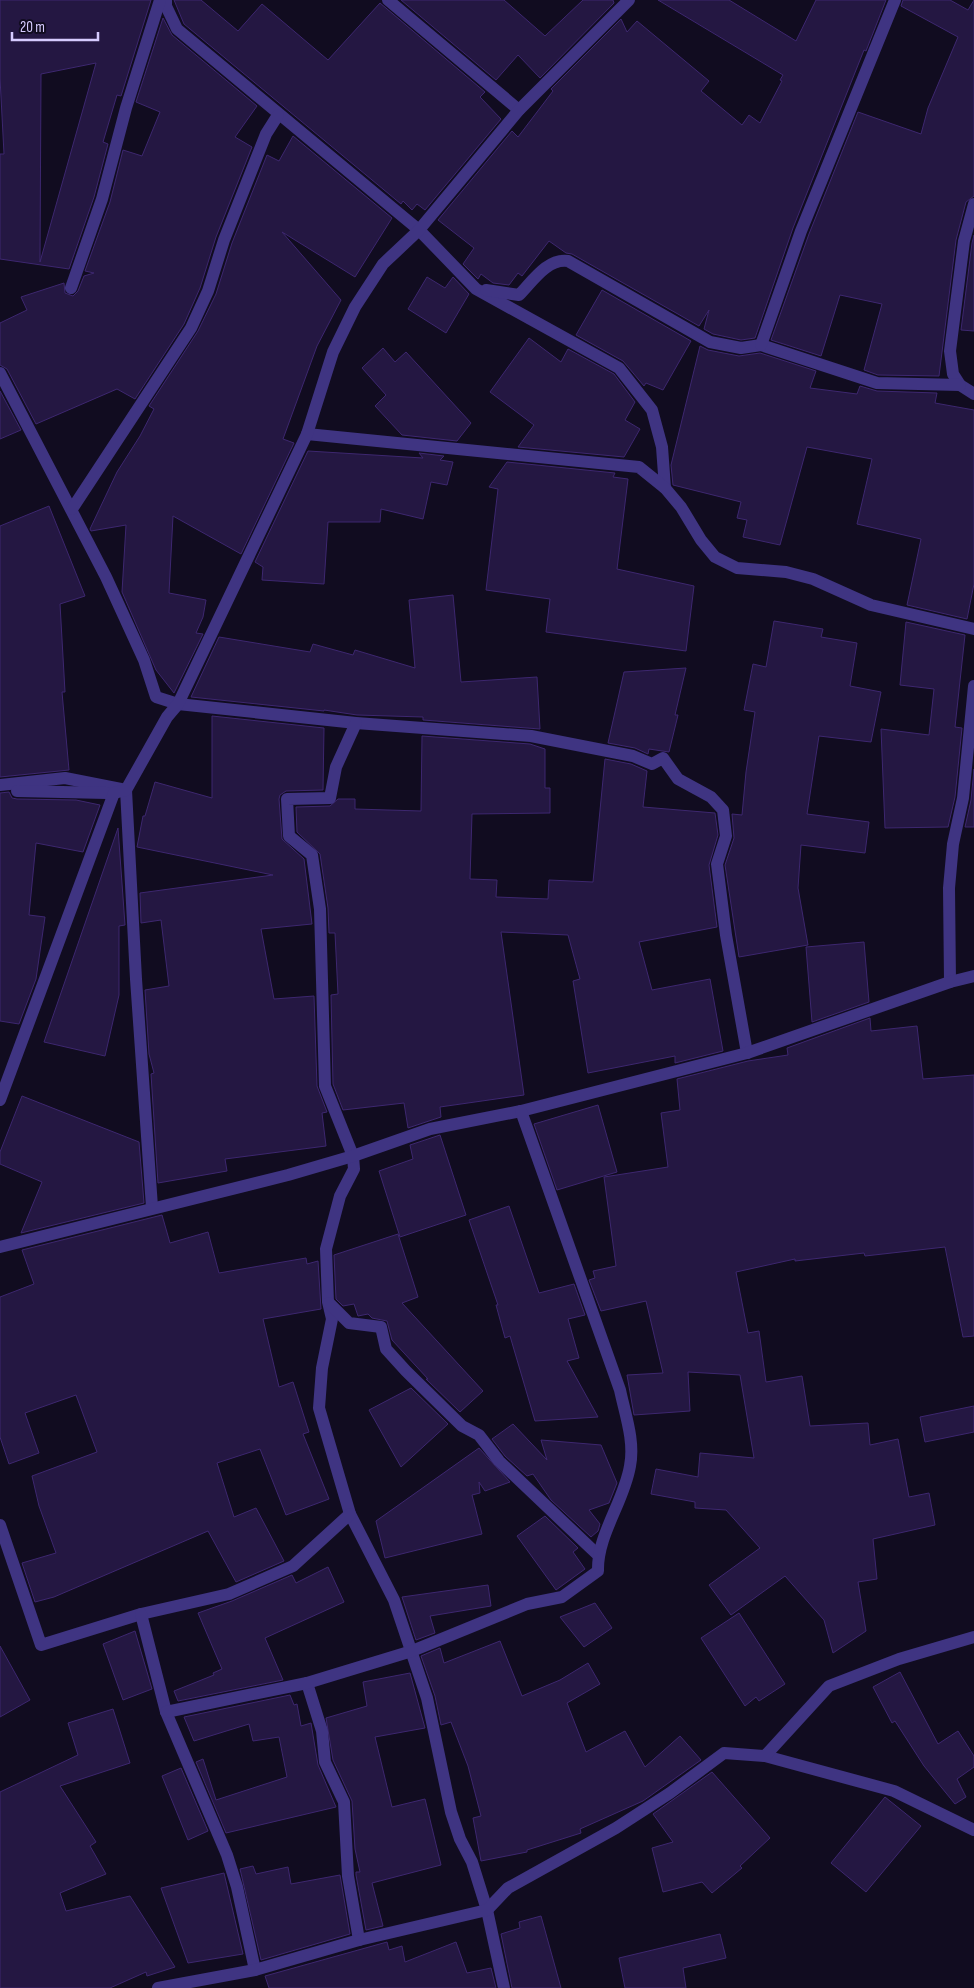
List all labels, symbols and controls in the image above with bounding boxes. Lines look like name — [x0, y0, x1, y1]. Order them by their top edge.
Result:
scale bar — [12, 10, 99, 42]
text: 20 m — [20, 18, 45, 37]

